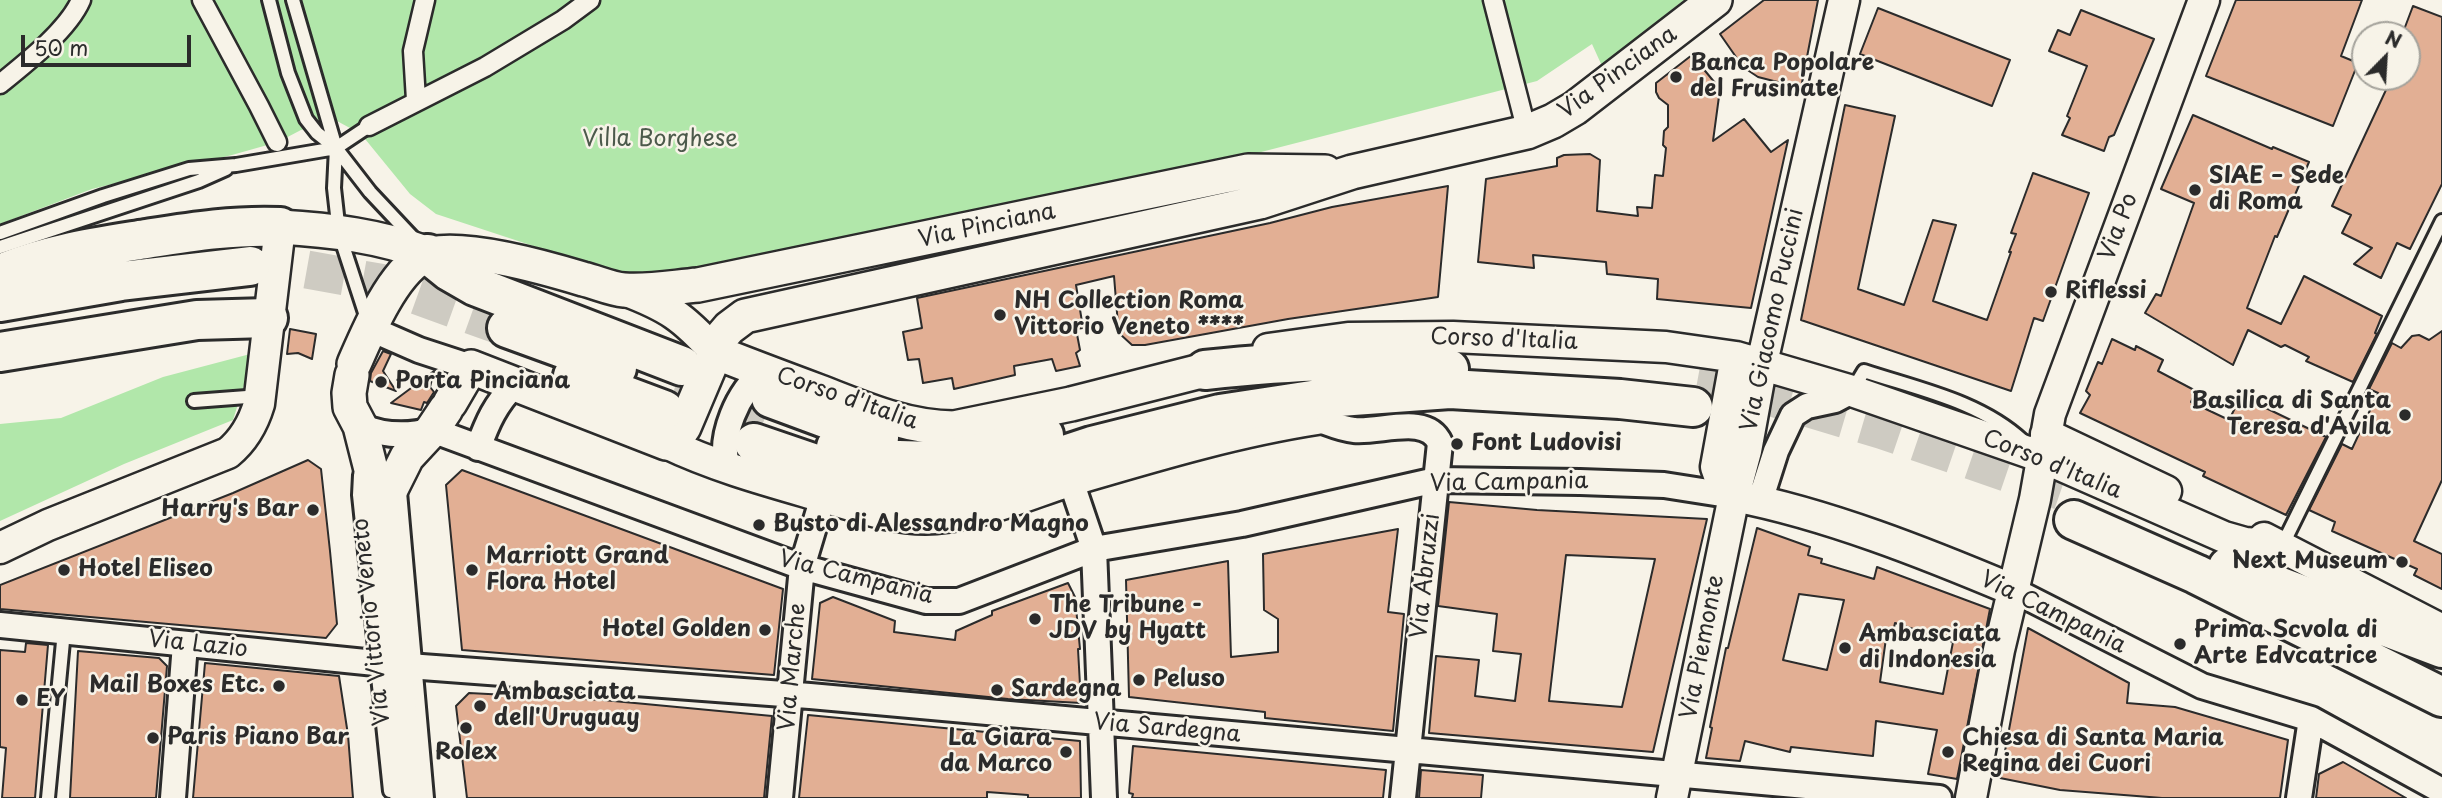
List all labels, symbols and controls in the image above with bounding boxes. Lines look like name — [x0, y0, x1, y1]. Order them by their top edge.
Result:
scale bar — [24, 21, 194, 65]
street label: Via Pinciana — [1554, 21, 1682, 125]
north arrow — [2351, 21, 2421, 91]
text: N — [2381, 23, 2406, 54]
text: 50 m — [34, 31, 88, 63]
place label: Banca Popolare del Frusinate — [1690, 50, 1874, 104]
marker: Banca Popolare del Frusinate — [1668, 69, 1684, 85]
park label: Villa Borghese — [582, 126, 738, 154]
place label: SIAE – Sede di Roma — [2209, 163, 2344, 217]
marker: SIAE – Sede di Roma — [2187, 182, 2203, 198]
street label: Via Po — [2094, 189, 2144, 265]
street label: Via Pinciana — [916, 198, 1058, 254]
street label: Via Giacomo Puccini — [1736, 206, 1810, 434]
place label: Riflessi — [2065, 278, 2146, 306]
marker: Riflessi — [2043, 284, 2059, 300]
place label: NH Collection Roma Vittorio Veneto **** — [1014, 288, 1244, 342]
marker: NH Collection Roma Vittorio Veneto **** — [992, 307, 1008, 323]
street label: Corso d'Italia — [1430, 324, 1578, 356]
street label: Corso d'Italia — [773, 362, 921, 436]
place label: Porta Pinciana — [395, 368, 570, 396]
marker: Porta Pinciana — [373, 374, 389, 390]
place label: Basilica di Santa Teresa d'Avila — [2191, 388, 2391, 442]
marker: Basilica di Santa Teresa d'Avila — [2397, 407, 2413, 423]
street label: Corso d'Italia — [1978, 425, 2126, 505]
place label: Font Ludovisi — [1471, 430, 1622, 458]
marker: Font Ludovisi — [1449, 436, 1465, 452]
street label: Via Campania — [1430, 468, 1588, 498]
place label: Harry's Bar — [161, 496, 299, 524]
marker: Harry's Bar — [305, 502, 321, 518]
place label: Busto di Alessandro Magno — [773, 511, 1089, 539]
street label: Via Abruzzi — [1406, 512, 1446, 640]
street label: Via Vittorio Veneto — [347, 517, 397, 727]
marker: Busto di Alessandro Magno — [751, 517, 767, 533]
place label: Marriott Grand Flora Hotel — [486, 543, 669, 597]
street label: Via Campania — [776, 545, 936, 611]
place label: Next Museum — [2232, 548, 2388, 576]
marker: Next Museum — [2394, 554, 2410, 570]
place label: Hotel Eliseo — [78, 556, 213, 584]
marker: Hotel Eliseo — [56, 562, 72, 578]
marker: Marriott Grand Flora Hotel — [464, 562, 480, 578]
street label: Via Campania — [1976, 566, 2130, 660]
street label: Via Piemonte — [1676, 573, 1730, 721]
place label: The Tribune - JDV by Hyatt — [1049, 592, 1206, 646]
street label: Via Marche — [774, 602, 812, 732]
marker: The Tribune - JDV by Hyatt — [1027, 611, 1043, 627]
place label: Hotel Golden — [602, 616, 751, 644]
place label: Prima Scvola di Arte Edvcatrice — [2194, 617, 2378, 671]
place label: Ambasciata di Indonesia — [1859, 621, 2001, 675]
marker: Hotel Golden — [757, 622, 773, 638]
street label: Via Lazio — [147, 626, 249, 664]
marker: Prima Scvola di Arte Edvcatrice — [2172, 636, 2188, 652]
marker: Ambasciata di Indonesia — [1837, 640, 1853, 656]
place label: Peluso — [1153, 666, 1225, 694]
place label: Mail Boxes Etc. — [89, 672, 265, 700]
marker: Peluso — [1131, 672, 1147, 688]
place label: Sardegna — [1011, 676, 1122, 704]
marker: Mail Boxes Etc. — [271, 678, 287, 694]
place label: Ambasciata dell'Uruguay — [494, 679, 640, 733]
marker: Sardegna — [989, 682, 1005, 698]
place label: EY — [36, 686, 65, 714]
marker: EY — [14, 692, 30, 708]
marker: Ambasciata dell'Uruguay — [472, 698, 488, 714]
street label: Via Sardegna — [1092, 709, 1242, 749]
marker: Rolex — [458, 720, 474, 736]
place label: Paris Piano Bar — [167, 724, 349, 752]
place label: La Giara da Marco — [940, 725, 1052, 779]
place label: Chiesa di Santa Maria Regina dei Cuori — [1962, 725, 2224, 779]
marker: Paris Piano Bar — [145, 730, 161, 746]
place label: Rolex — [435, 739, 497, 767]
marker: La Giara da Marco — [1058, 744, 1074, 760]
marker: Chiesa di Santa Maria Regina dei Cuori — [1940, 744, 1956, 760]

